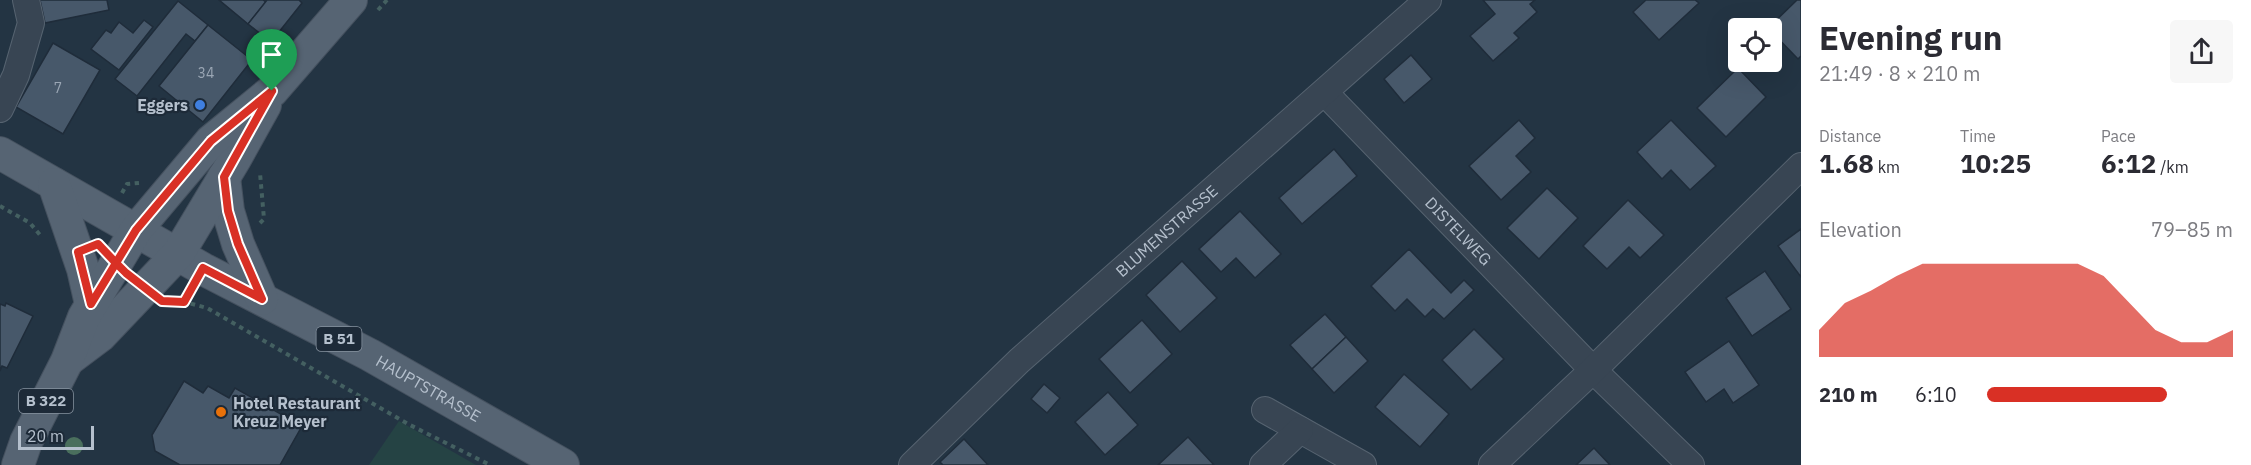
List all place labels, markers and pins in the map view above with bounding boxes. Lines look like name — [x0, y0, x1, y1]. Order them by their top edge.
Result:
pin — [246, 29, 297, 91]
place label: Eggers — [137, 95, 188, 115]
marker: Eggers — [193, 98, 207, 112]
place label: Hotel Restaurant Kreuz Meyer — [233, 393, 360, 431]
marker: Hotel Restaurant Kreuz Meyer — [214, 405, 228, 419]

